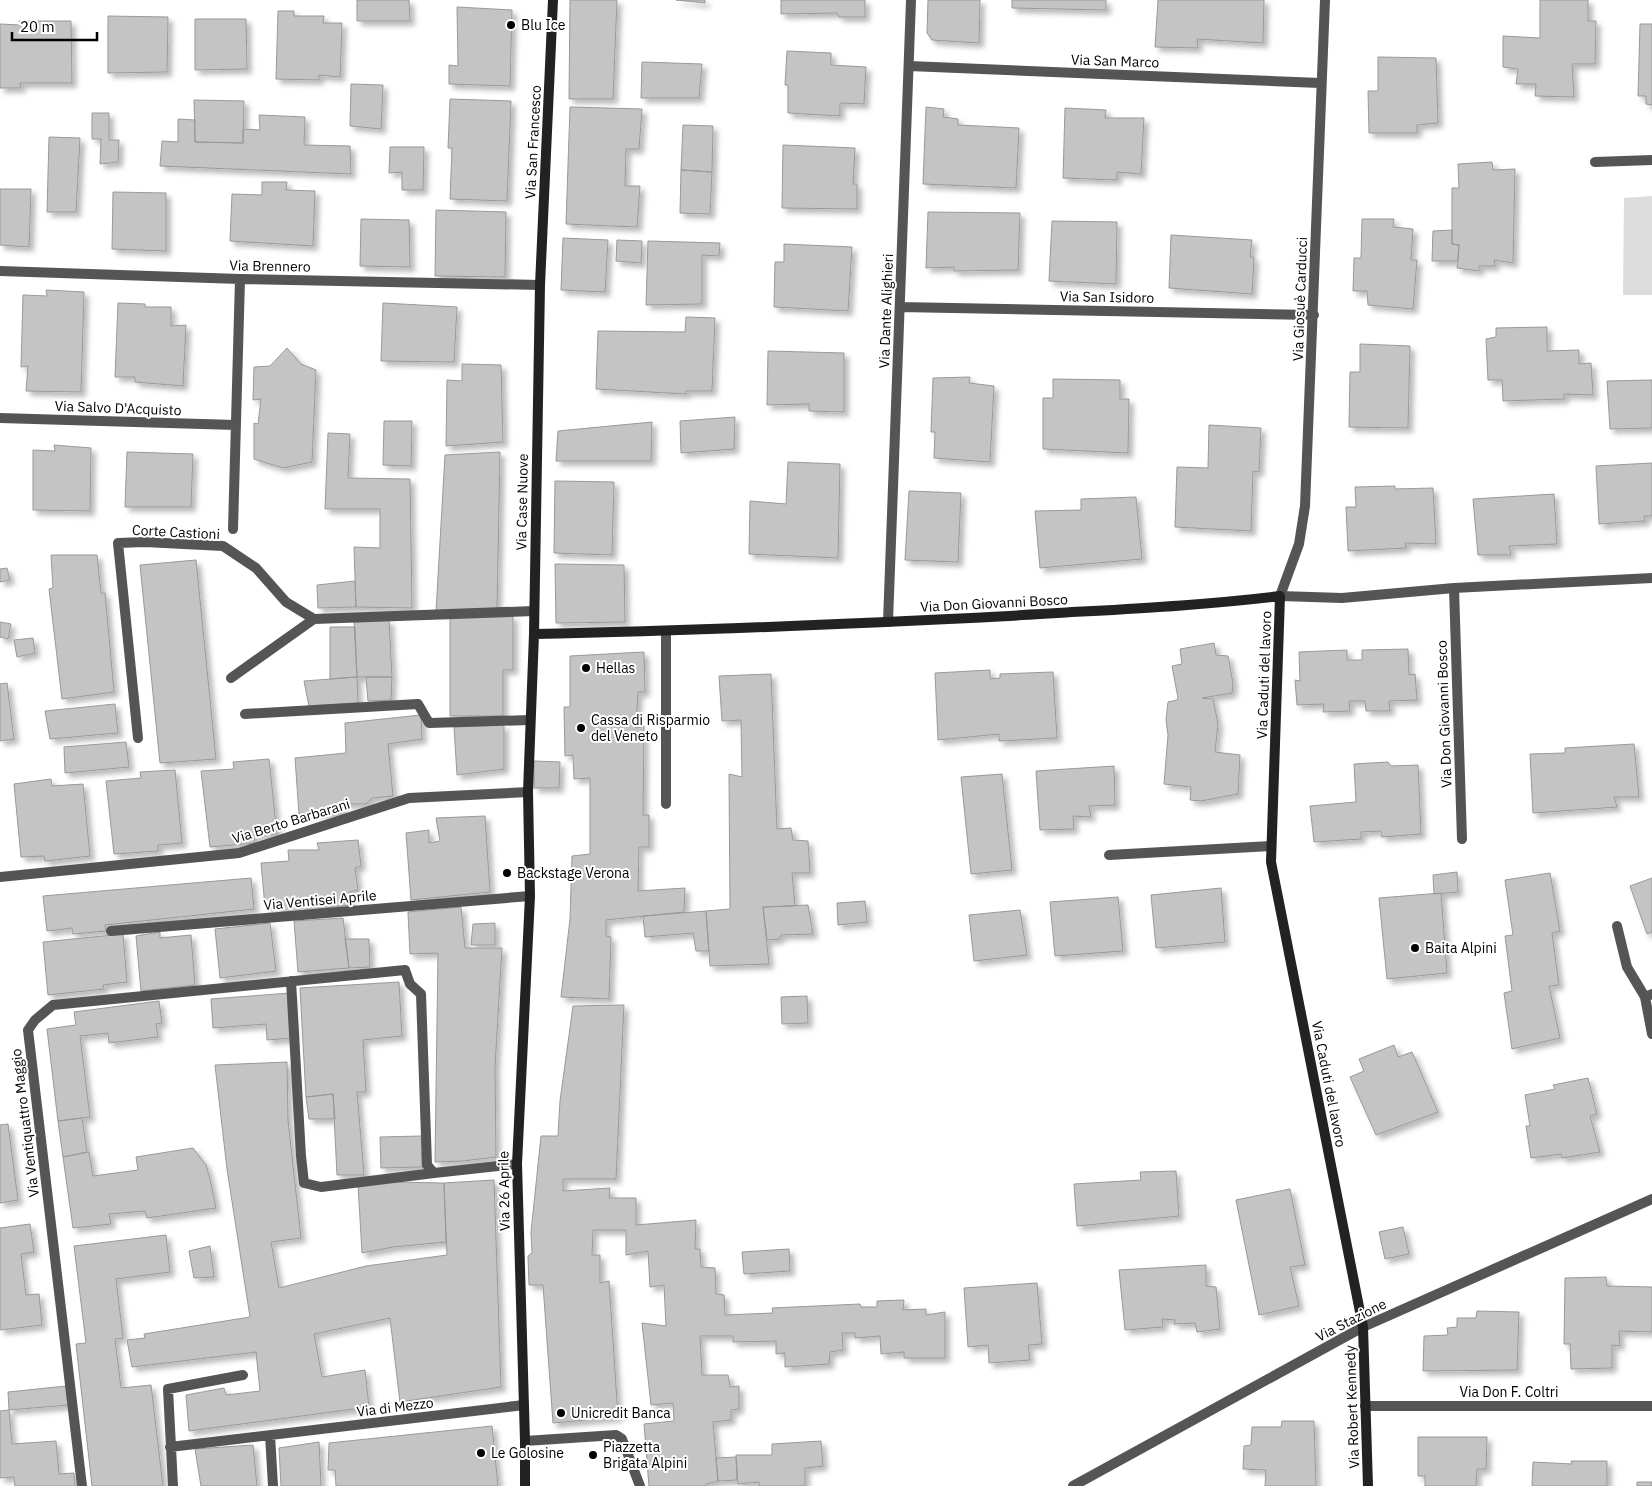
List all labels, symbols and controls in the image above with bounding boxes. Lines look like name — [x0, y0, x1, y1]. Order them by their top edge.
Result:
scale bar — [12, 10, 98, 42]
place label: Blu Ice — [521, 16, 566, 34]
text: 20 m — [20, 17, 55, 36]
marker: Blu Ice — [505, 19, 517, 31]
street label: Via San Marco — [1071, 50, 1160, 72]
street label: Via San Francesco — [521, 84, 545, 199]
street label: Via Giosuè Carducci — [1289, 237, 1311, 361]
street label: Via Dante Alighieri — [875, 253, 897, 369]
street label: Via Brennero — [229, 256, 311, 276]
street label: Via San Isidoro — [1060, 287, 1155, 307]
street label: Via Salvo D'Acquisto — [54, 397, 182, 419]
street label: Via Case Nuove — [512, 453, 532, 551]
street label: Corte Castioni — [132, 521, 220, 543]
street label: Via Don Giovanni Bosco — [920, 590, 1068, 616]
street label: Via Caduti del lavoro — [1253, 610, 1275, 739]
street label: Via Don Giovanni Bosco — [1432, 640, 1456, 788]
place label: Hellas — [596, 659, 636, 677]
marker: Hellas — [580, 662, 592, 674]
place label: Cassa di Risparmio del Veneto — [591, 711, 710, 745]
marker: Cassa di Risparmio del Veneto — [575, 722, 587, 734]
street label: Via Berto Barbarani — [230, 795, 352, 847]
place label: Backstage Verona — [517, 864, 630, 882]
marker: Backstage Verona — [501, 867, 513, 879]
street label: Via Ventisei Aprile — [263, 886, 378, 914]
place label: Baita Alpini — [1425, 939, 1497, 957]
marker: Baita Alpini — [1409, 942, 1421, 954]
street label: Via Caduti del lavoro — [1308, 1019, 1350, 1149]
street label: Via Ventiquattro Maggio — [7, 1048, 43, 1198]
street label: Via 26 Aprile — [494, 1150, 514, 1231]
street label: Via Stazione — [1313, 1294, 1390, 1345]
street label: Via Robert Kennedy — [1341, 1345, 1363, 1469]
street label: Via Don F. Coltri — [1460, 1383, 1558, 1401]
street label: Via di Mezzo — [355, 1393, 435, 1421]
place label: Unicredit Banca — [571, 1404, 671, 1422]
marker: Unicredit Banca — [555, 1407, 567, 1419]
place label: Piazzetta Brigata Alpini — [603, 1438, 687, 1472]
place label: Le Golosine — [491, 1444, 564, 1462]
marker: Le Golosine — [475, 1447, 487, 1459]
marker: Piazzetta Brigata Alpini — [587, 1449, 599, 1461]

